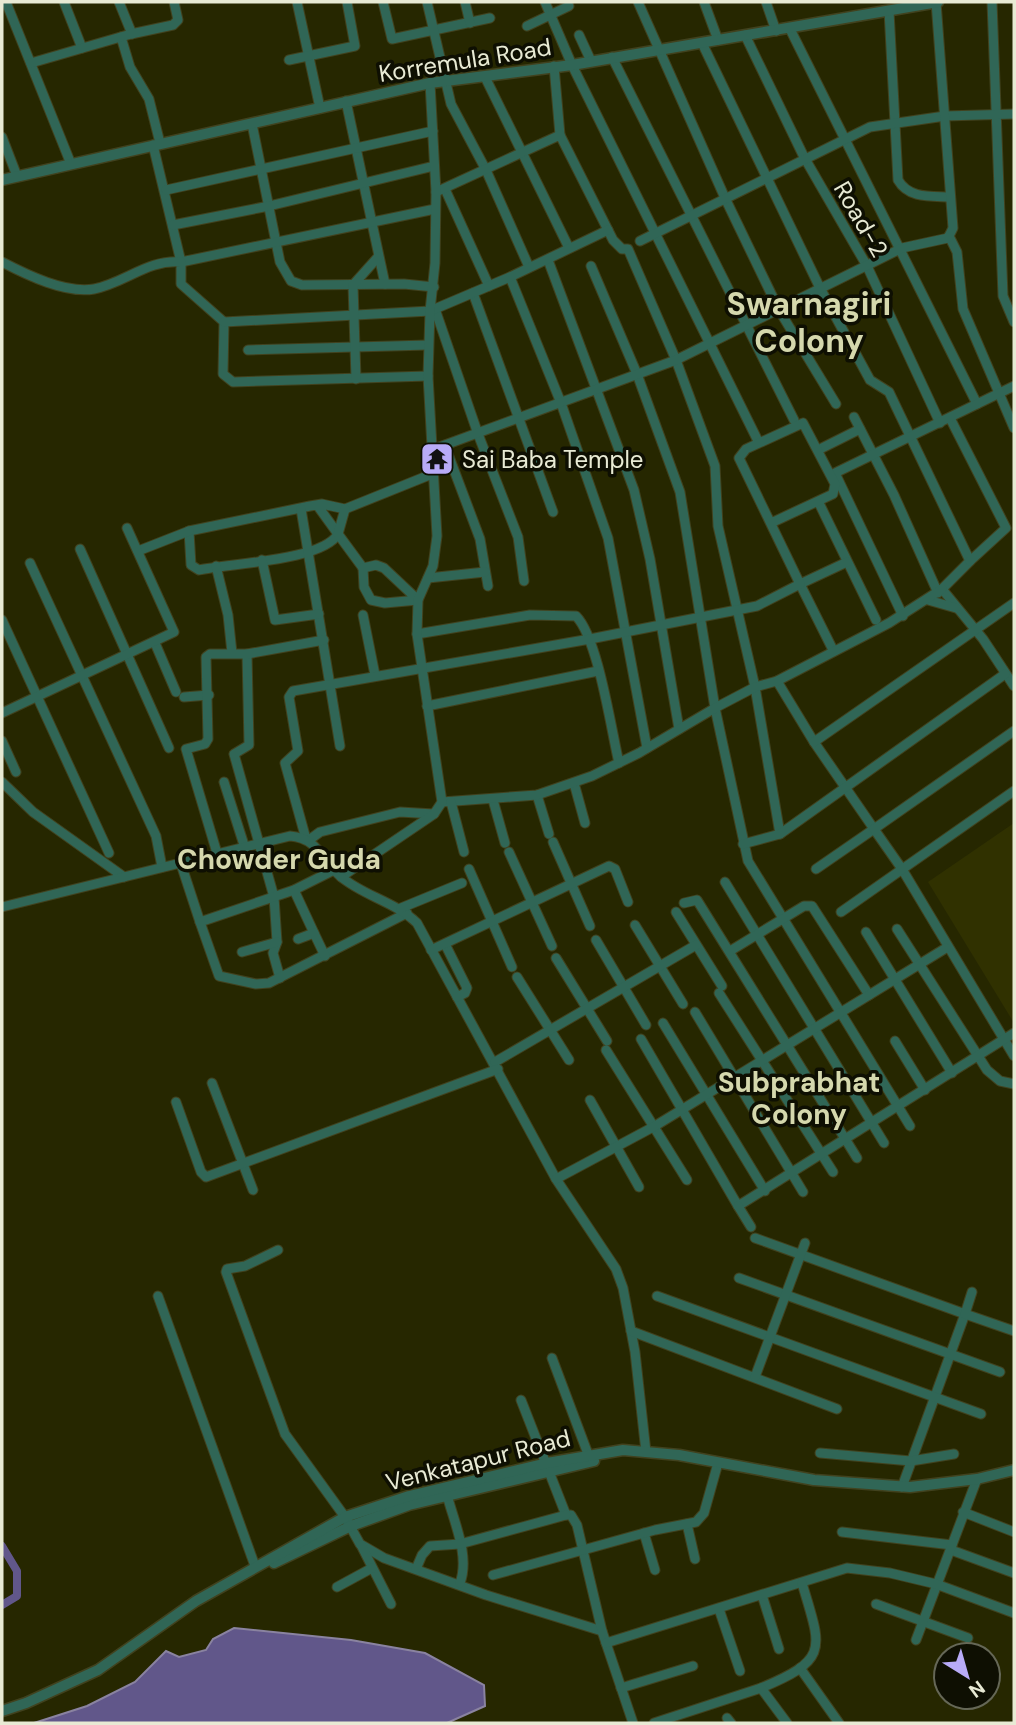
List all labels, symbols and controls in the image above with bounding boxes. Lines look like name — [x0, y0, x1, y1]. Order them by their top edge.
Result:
street label: Korremula Road — [377, 31, 553, 89]
street label: Road-2 — [827, 175, 895, 263]
district label: Swarnagiri Colony — [727, 283, 891, 362]
temple icon: Sai Baba Temple — [418, 440, 456, 478]
place label: Sai Baba Temple — [462, 444, 643, 475]
district label: Chowder Guda — [177, 841, 381, 878]
district label: Subprabhat Colony — [718, 1064, 880, 1133]
street label: Venkatapur Road — [383, 1422, 573, 1498]
north arrow — [932, 1641, 1002, 1711]
text: N — [964, 1675, 990, 1703]

